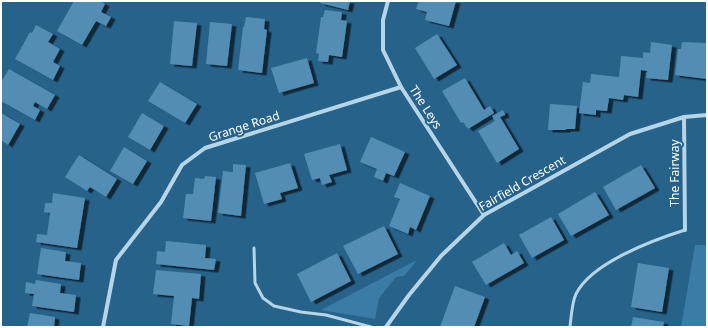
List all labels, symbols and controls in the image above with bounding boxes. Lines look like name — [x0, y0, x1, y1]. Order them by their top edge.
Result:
street label: The Leys — [406, 82, 447, 132]
street label: Grange Road — [206, 107, 282, 145]
street label: The Fairway — [666, 138, 683, 207]
street label: Fairfield Crescent — [475, 151, 569, 215]

